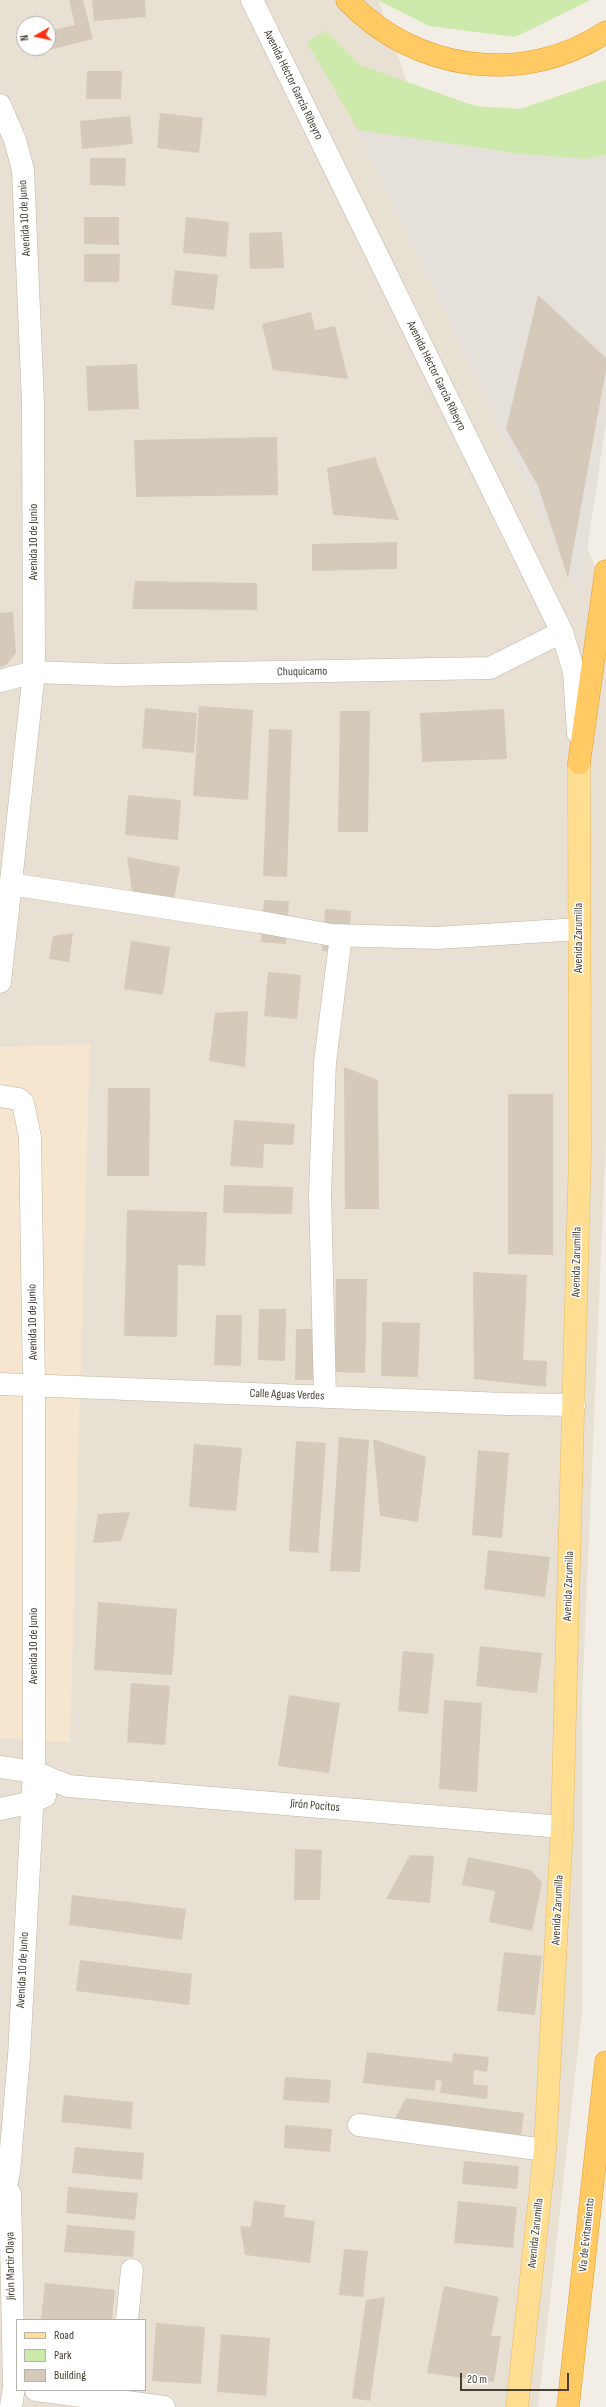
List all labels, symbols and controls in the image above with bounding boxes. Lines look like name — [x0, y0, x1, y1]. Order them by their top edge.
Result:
north arrow — [16, 16, 56, 56]
street label: Avenida Héctor García Ribeyro — [260, 28, 326, 142]
text: N — [18, 34, 32, 42]
street label: Avenida 10 de Junio — [16, 180, 34, 256]
street label: Avenida Héctor García Ribeyro — [403, 319, 469, 433]
street label: Avenida 10 de Junio — [27, 504, 41, 580]
street label: Chuquicamo — [277, 664, 327, 680]
street label: Avenida Zarumilla — [572, 903, 586, 973]
street label: Avenida Zarumilla — [569, 1227, 585, 1297]
street label: Avenida 10 de Junio — [25, 1284, 41, 1360]
street label: Calle Aguas Verdes — [249, 1387, 325, 1403]
street label: Avenida Zarumilla — [561, 1551, 577, 1621]
street label: Avenida 10 de Junio — [27, 1608, 41, 1684]
street label: Jirón Pocitos — [290, 1797, 340, 1815]
street label: Avenida Zarumilla — [549, 1875, 567, 1945]
street label: Avenida 10 de Junio — [14, 1932, 32, 2008]
street label: Avenida Zarumilla — [525, 2197, 547, 2269]
street label: Vía de Evitamiento — [576, 2197, 598, 2273]
street label: Jirón Martir Olaya — [3, 2232, 19, 2300]
legend — [16, 2319, 146, 2391]
text: Road — [54, 2328, 74, 2343]
text: Park — [54, 2348, 72, 2363]
scale bar — [462, 2365, 571, 2391]
text: Building — [54, 2368, 86, 2383]
text: 20 m — [467, 2372, 487, 2387]

